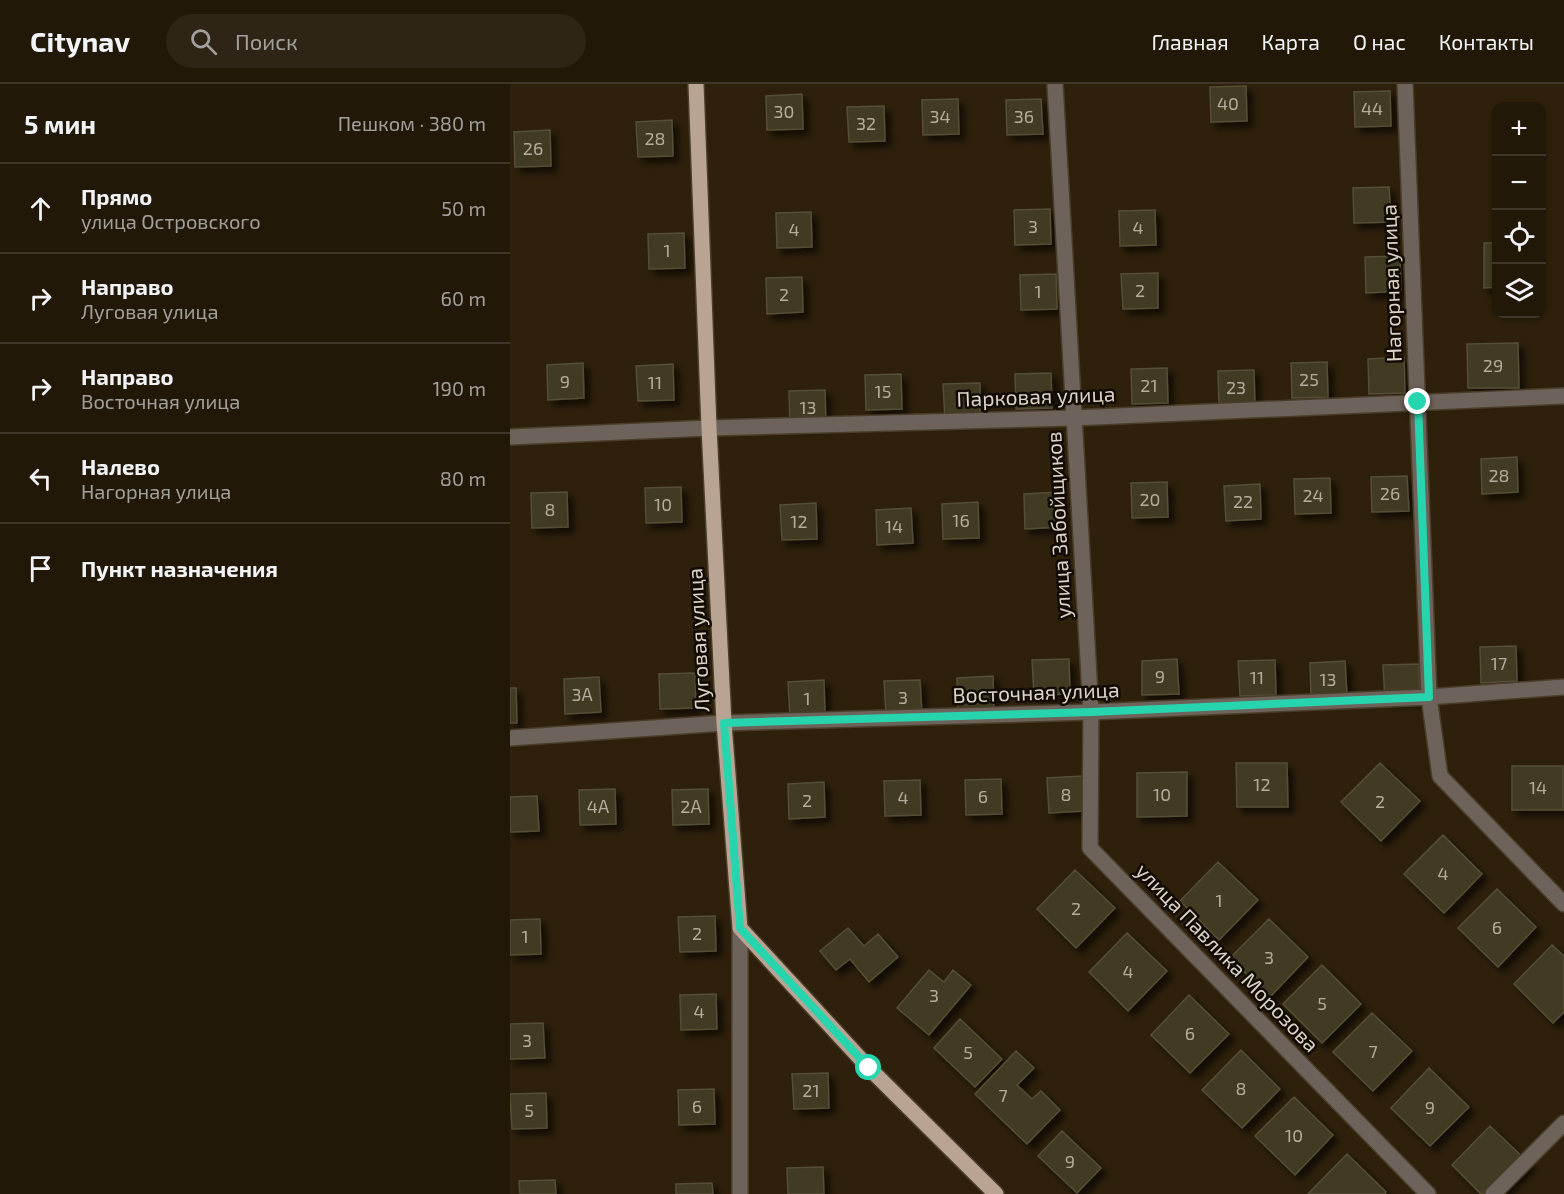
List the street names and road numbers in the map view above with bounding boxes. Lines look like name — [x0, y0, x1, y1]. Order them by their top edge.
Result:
street label: Нагорная улица — [1375, 204, 1407, 362]
street label: Парковая улица — [956, 380, 1116, 412]
street label: улица Забойщиков — [1040, 431, 1076, 619]
street label: Луговая улица — [681, 567, 715, 713]
street label: Восточная улица — [952, 676, 1120, 708]
street label: улица Павлика Морозова — [1131, 857, 1325, 1057]

